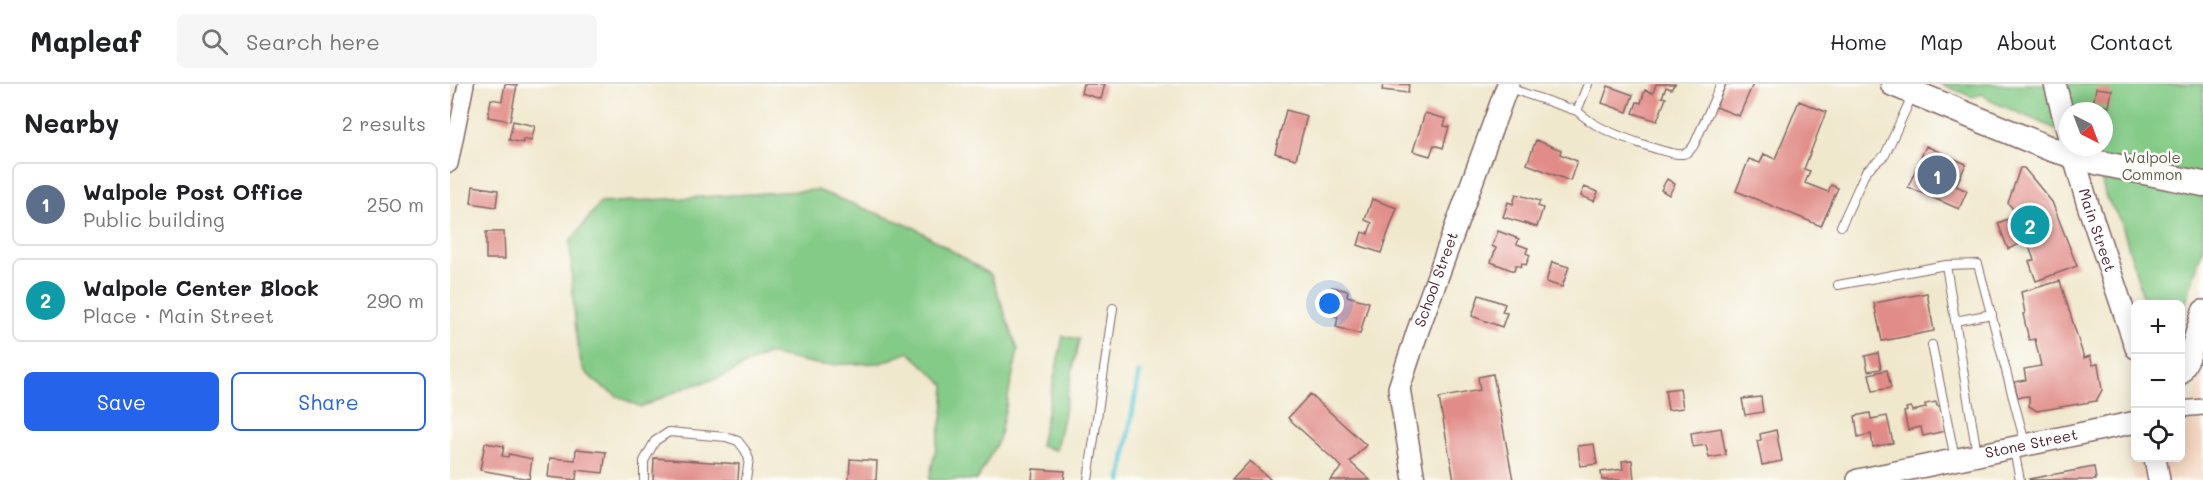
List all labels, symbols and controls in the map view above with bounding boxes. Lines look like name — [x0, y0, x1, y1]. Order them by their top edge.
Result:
search box — [177, 14, 597, 68]
text: Mapleaf — [30, 23, 141, 59]
icon: search — [198, 25, 231, 58]
text: Search here — [246, 27, 380, 56]
text: Home — [1830, 28, 1887, 55]
text: Map — [1920, 28, 1963, 55]
text: About — [1996, 28, 2057, 55]
text: Contact — [2090, 28, 2173, 55]
north arrow — [2059, 102, 2113, 156]
text: Nearby — [24, 106, 119, 140]
text: 2 results — [342, 110, 426, 136]
park label: Walpole Common — [2122, 147, 2182, 184]
pin: 1 — [1918, 152, 1956, 197]
text: Walpole Post Office — [83, 177, 303, 206]
street label: Main Street — [2075, 186, 2121, 274]
text: 1 — [41, 191, 50, 217]
text: 250 m — [367, 191, 424, 217]
pin: 2 — [2010, 202, 2050, 248]
text: Public building — [83, 206, 225, 232]
street label: School Street — [1409, 229, 1462, 330]
text: Walpole Center Block — [83, 273, 319, 302]
text: 2 — [40, 287, 51, 313]
text: 290 m — [366, 287, 424, 313]
your location — [1315, 289, 1344, 318]
map controls — [2131, 300, 2185, 462]
button: + — [2131, 300, 2185, 354]
text: Place · Main Street — [83, 302, 274, 328]
button: − — [2131, 354, 2185, 408]
button: Save — [24, 372, 219, 431]
button: Share — [231, 372, 426, 431]
button: locate — [2131, 408, 2185, 462]
street label: Stone Street — [1983, 423, 2079, 462]

